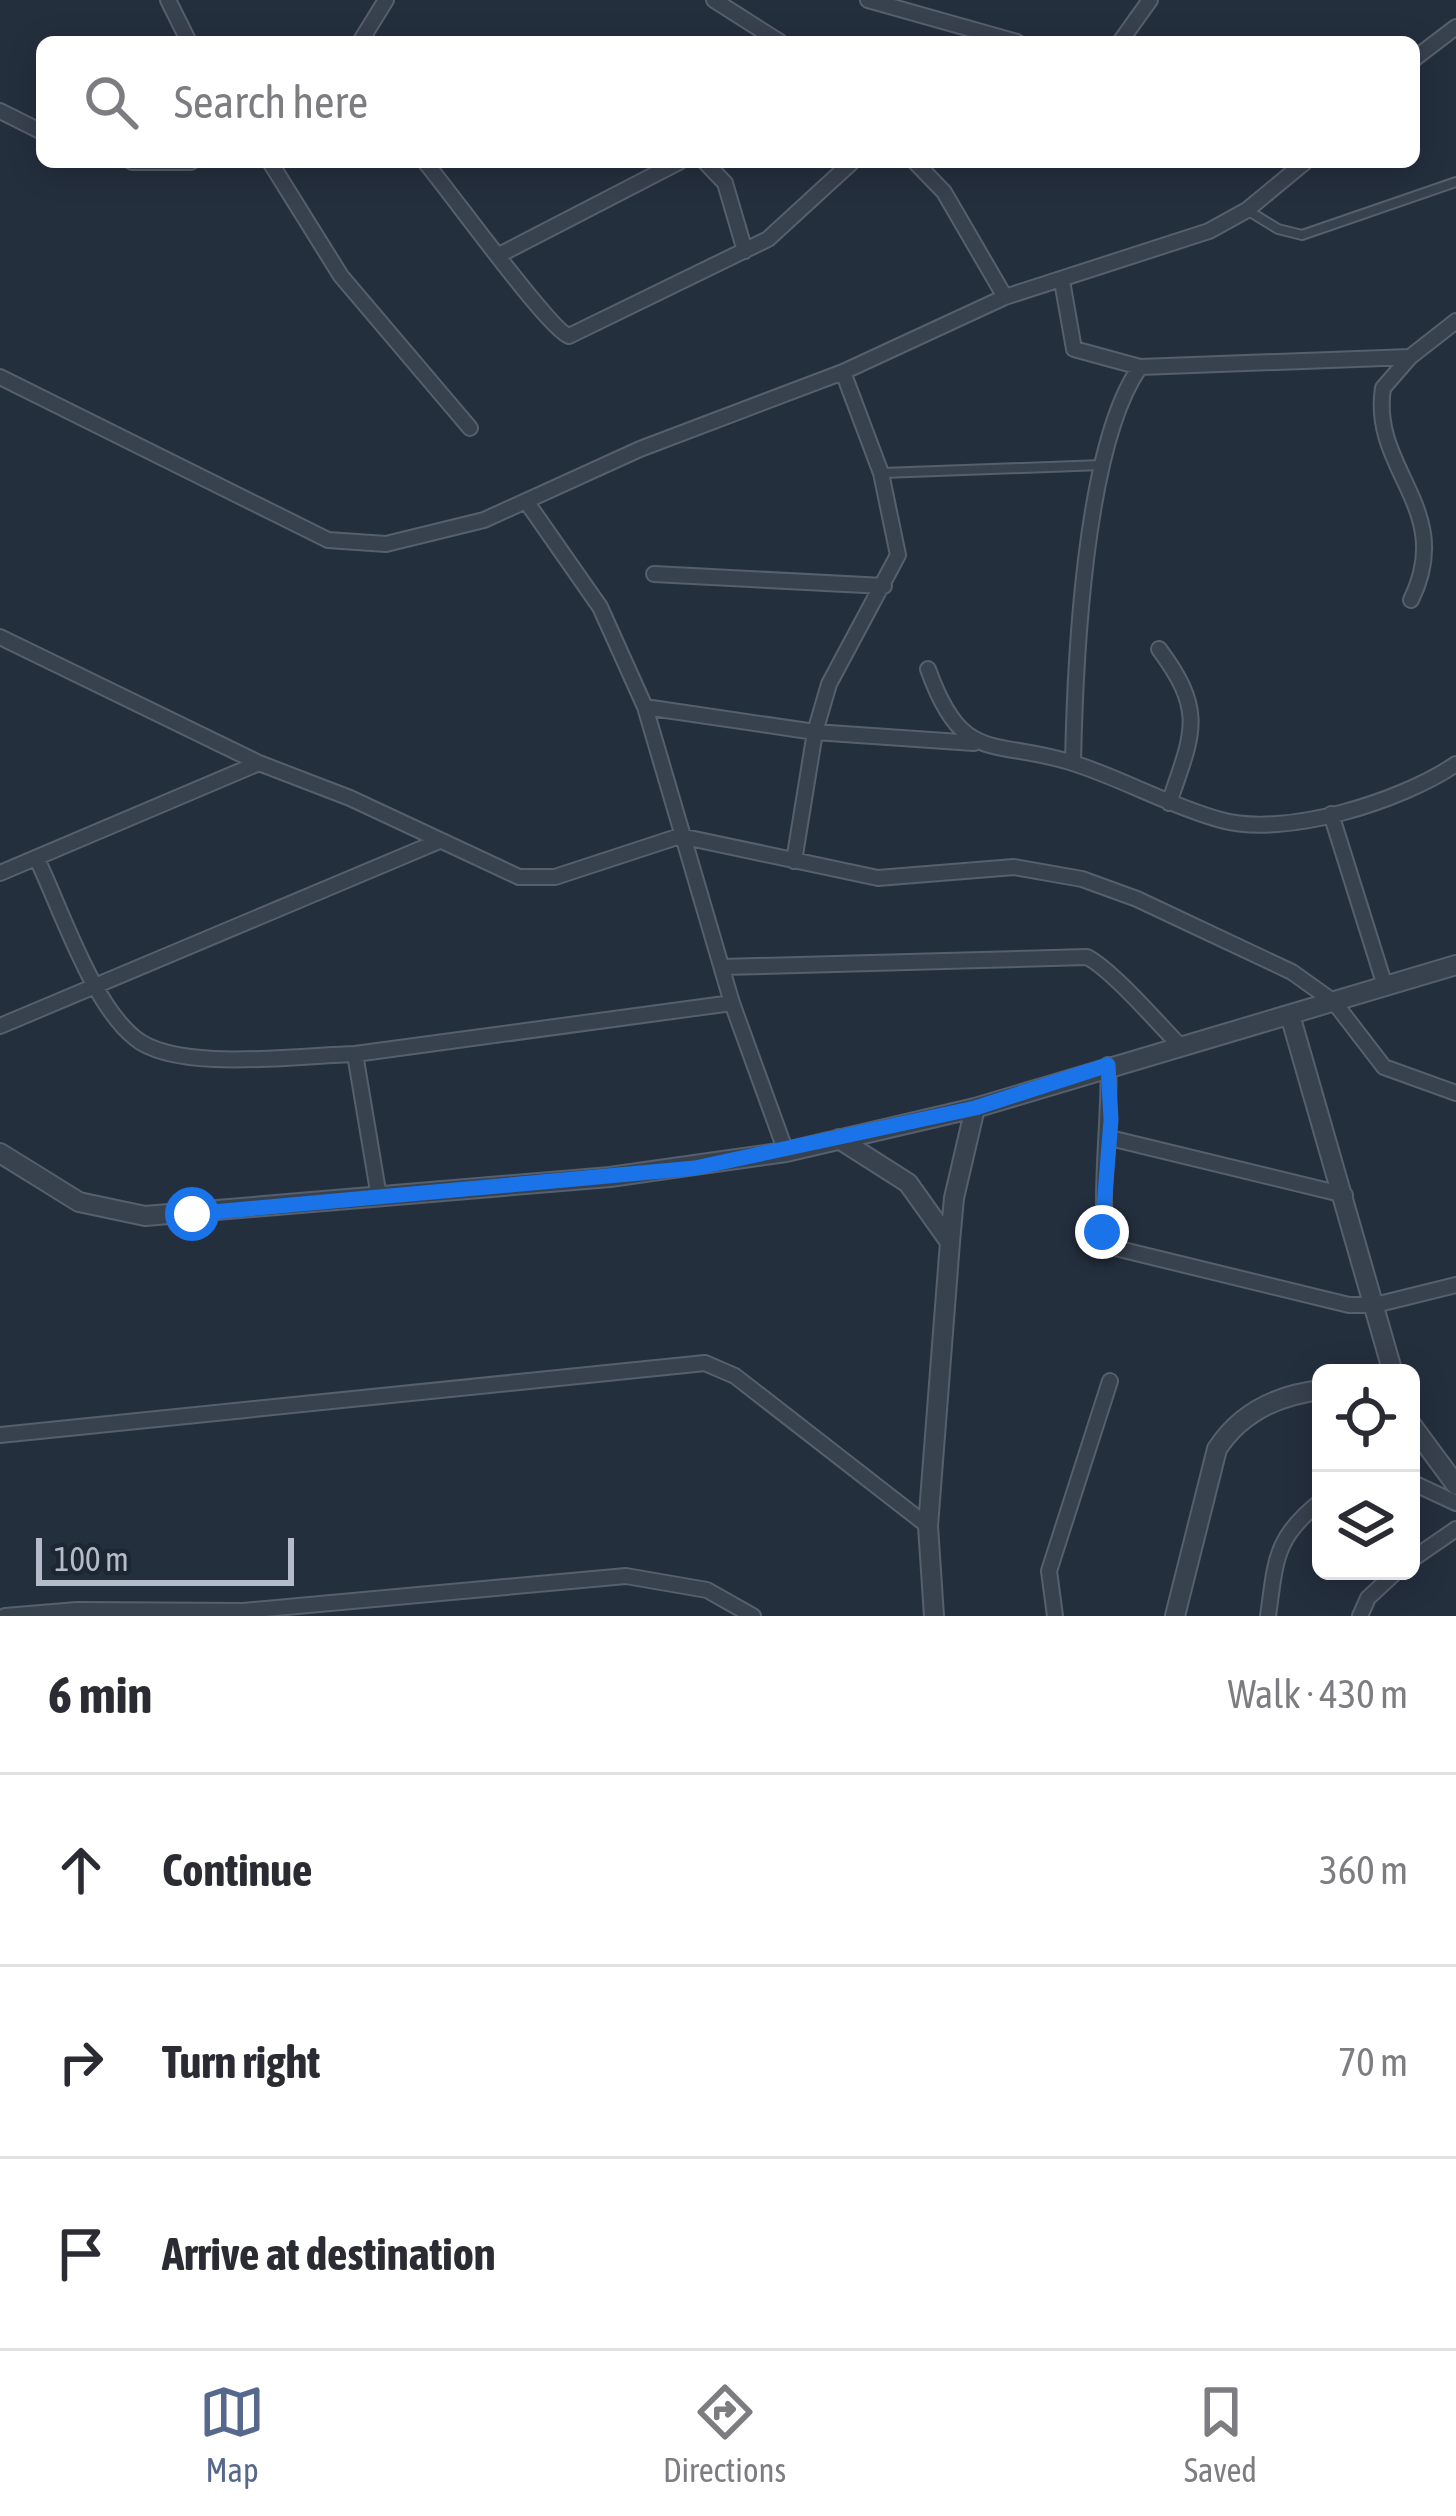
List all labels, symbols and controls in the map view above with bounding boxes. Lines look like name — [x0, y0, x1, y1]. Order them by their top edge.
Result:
search box — [36, 36, 1420, 168]
icon: search — [78, 69, 144, 135]
text: Search here — [174, 76, 368, 128]
route start — [165, 1187, 219, 1241]
route end — [1075, 1205, 1129, 1259]
map controls — [1312, 1364, 1420, 1580]
button: locate — [1312, 1364, 1420, 1472]
button: layers — [1312, 1472, 1420, 1580]
scale bar — [36, 1532, 294, 1585]
text: 100 m — [54, 1540, 129, 1578]
text: 6 min — [48, 1665, 152, 1724]
text: Walk · 430 m — [1228, 1672, 1408, 1716]
icon: ahead — [48, 1837, 114, 1903]
text: Continue — [162, 1844, 313, 1896]
text: 360 m — [1320, 1848, 1408, 1892]
icon: right — [48, 2029, 114, 2095]
text: Turn right — [162, 2036, 320, 2088]
text: 70 m — [1338, 2040, 1408, 2084]
icon: arrive — [48, 2221, 114, 2287]
text: Arrive at destination — [162, 2228, 496, 2280]
tab: Map — [199, 2379, 265, 2489]
tab: Directions — [663, 2379, 786, 2489]
tab: Saved — [1184, 2379, 1257, 2489]

